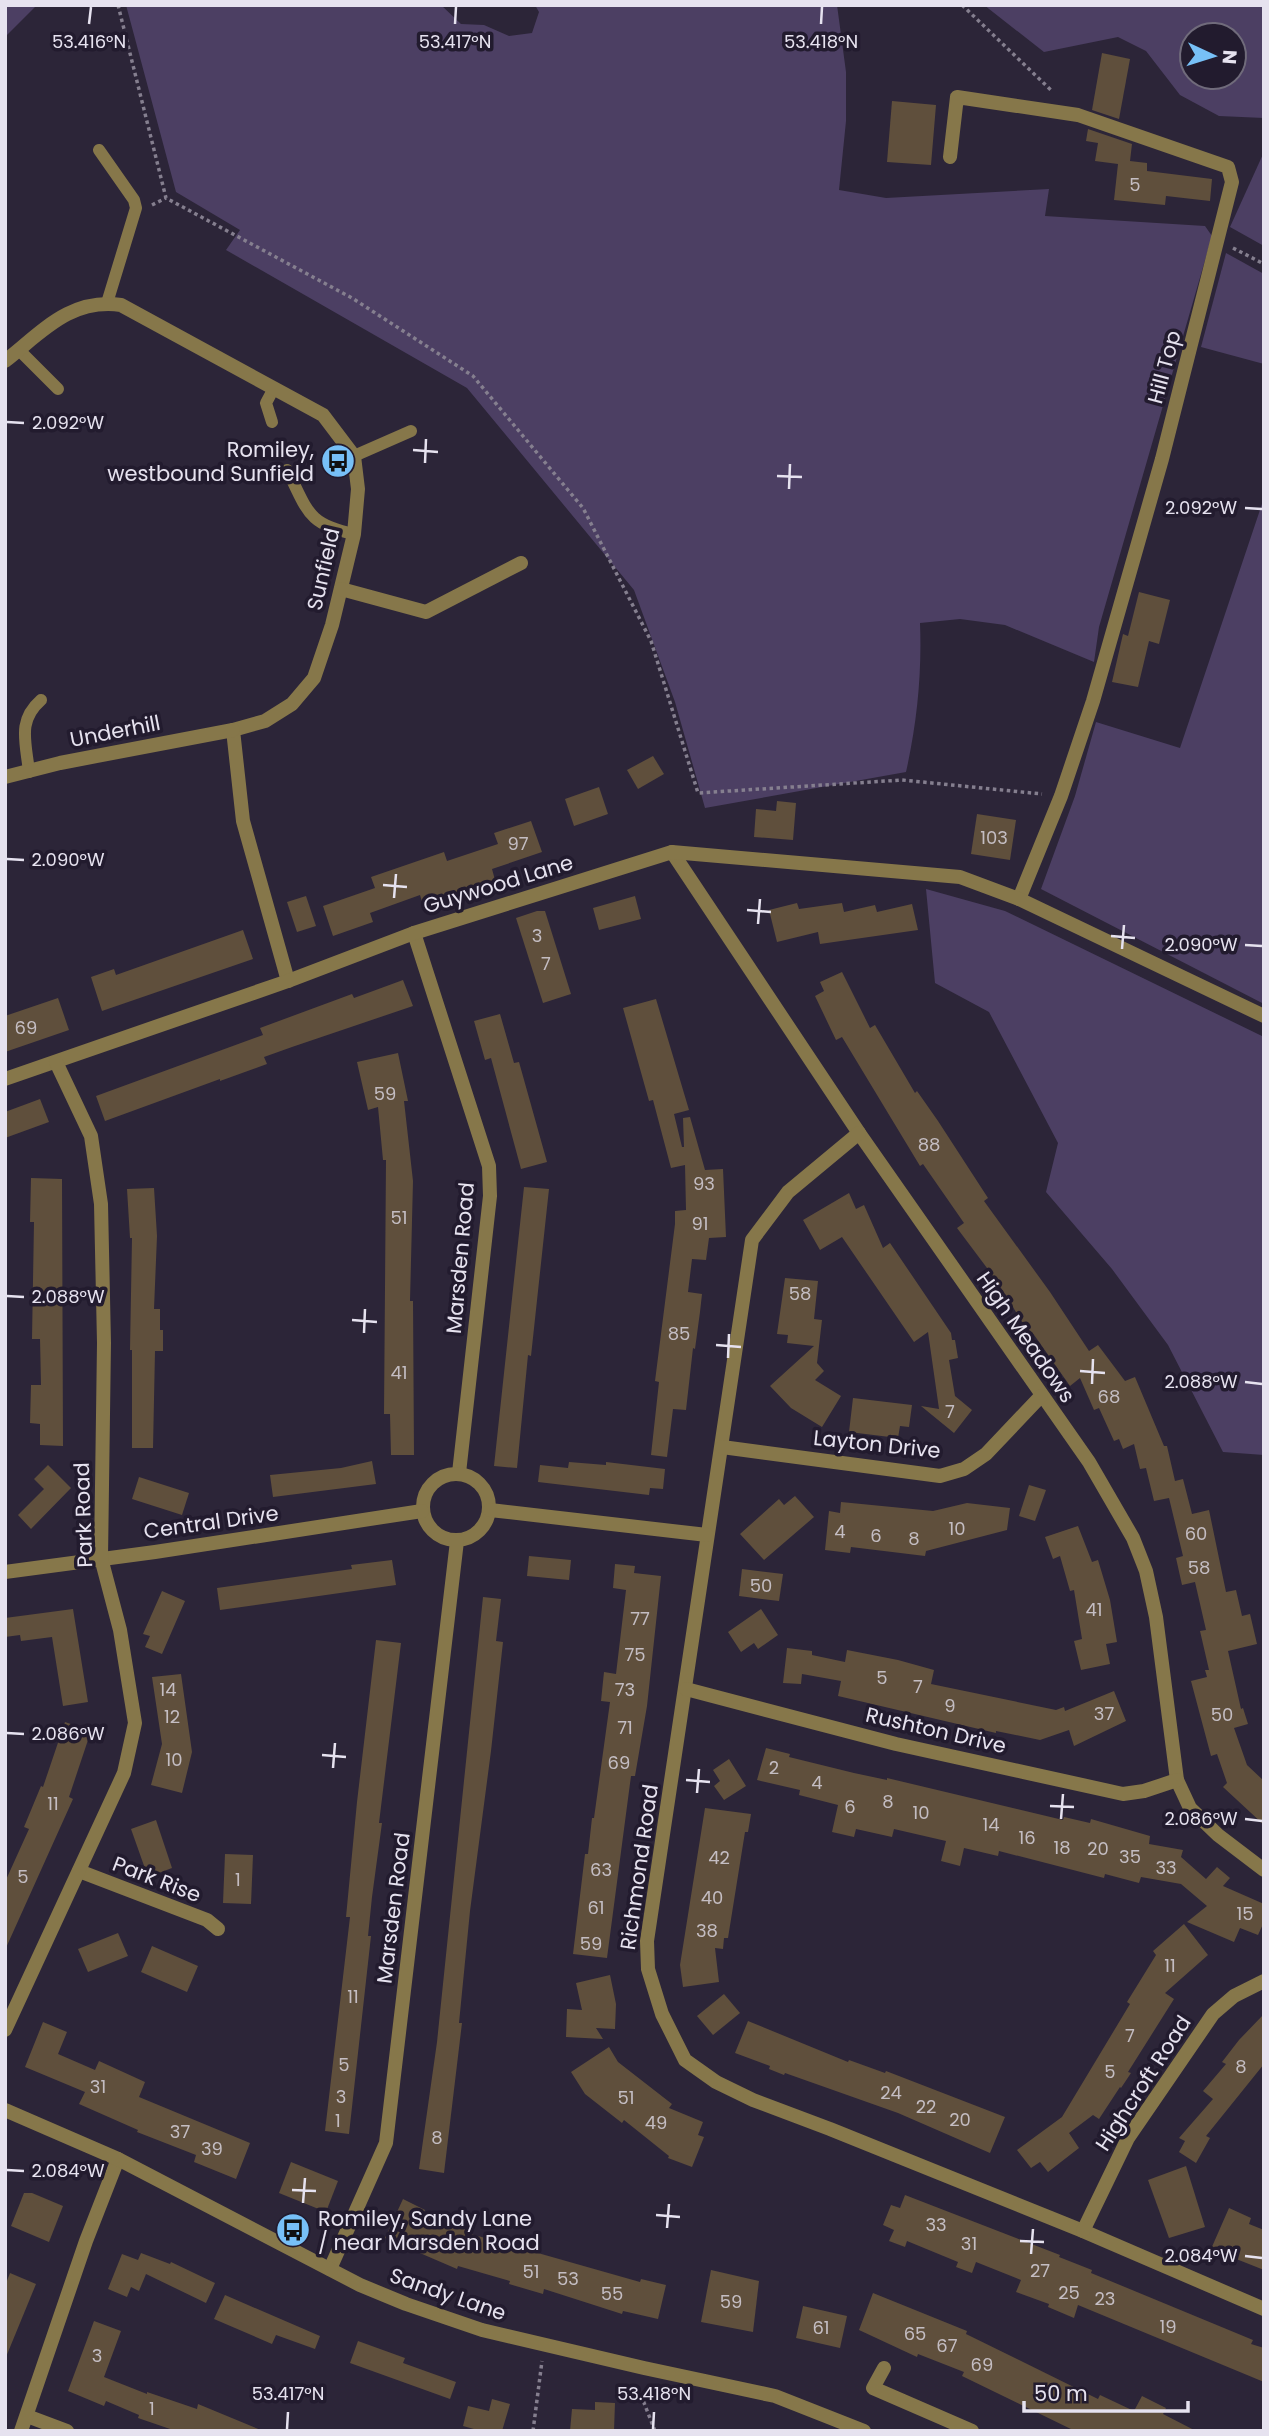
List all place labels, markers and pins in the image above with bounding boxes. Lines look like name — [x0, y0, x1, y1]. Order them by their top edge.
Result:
place label: Romiley, westbound Sunfield — [107, 435, 314, 488]
bus stop icon: Romiley, westbound Sunfield — [319, 442, 357, 480]
place label: Romiley, Sandy Lane / near Marsden Road — [318, 2204, 540, 2257]
bus stop icon: Romiley, Sandy Lane / near Marsden Road — [274, 2211, 312, 2249]

